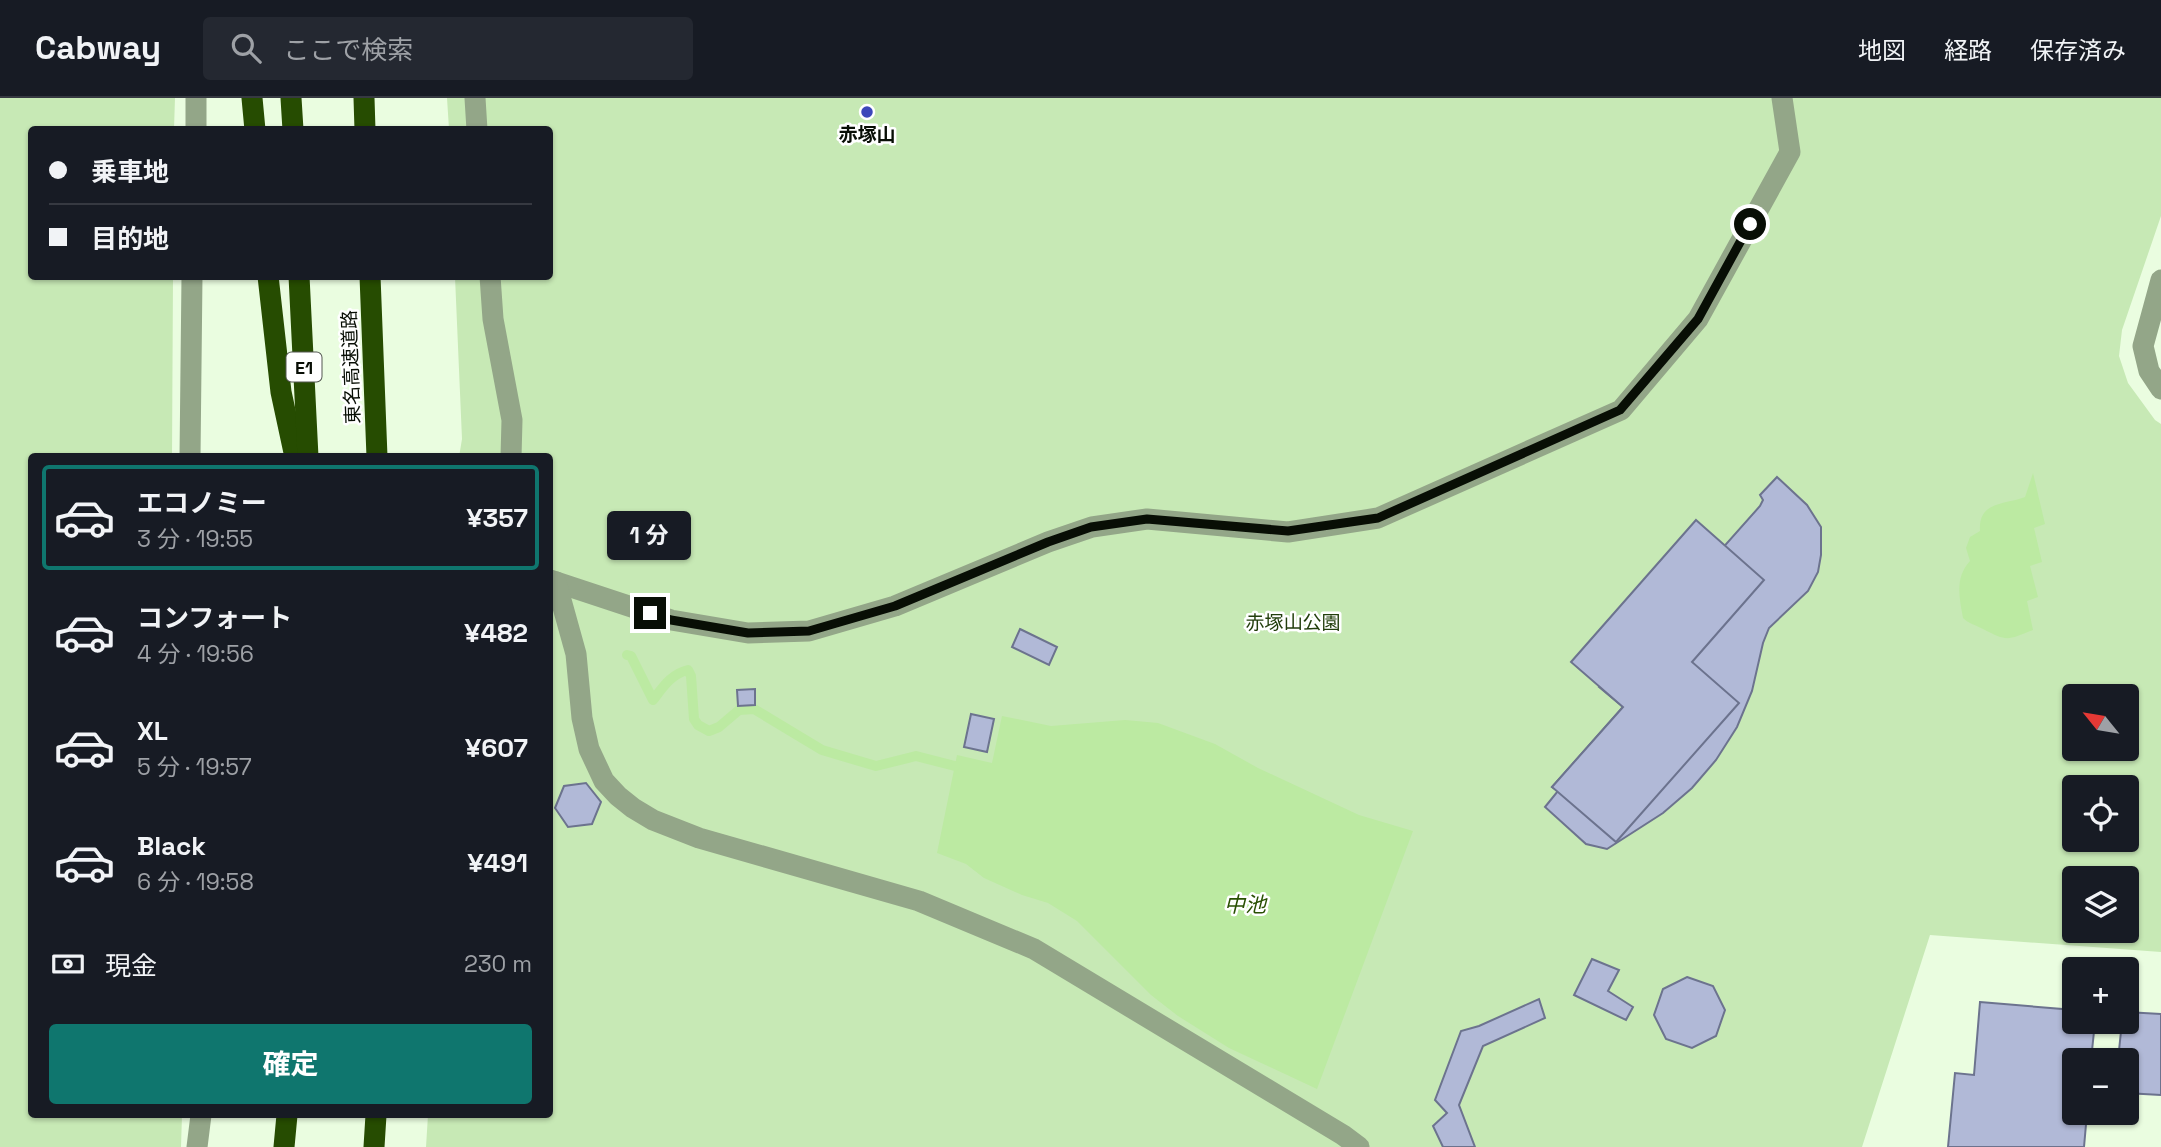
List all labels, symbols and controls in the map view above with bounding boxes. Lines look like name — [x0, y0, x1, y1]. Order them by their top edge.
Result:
search box — [203, 17, 693, 80]
text: Cabway — [35, 27, 161, 69]
icon: search — [227, 29, 265, 67]
text: ここで検索 — [283, 33, 413, 67]
text: 地図 — [1858, 35, 1906, 66]
text: 経路 — [1944, 35, 1992, 66]
text: 保存済み — [2030, 35, 2126, 66]
marker: 赤塚山 — [859, 104, 875, 120]
place label: 赤塚山 — [838, 122, 896, 147]
text: 乗車地 — [91, 155, 169, 189]
route start — [1734, 208, 1766, 240]
text: 目的地 — [91, 222, 169, 256]
street label: 東名高速道路 — [337, 310, 365, 424]
road number: E1 — [286, 353, 322, 382]
icon: car — [53, 486, 116, 549]
text: エコノミー — [137, 486, 267, 520]
text: ¥357 — [466, 501, 528, 535]
callout: 1 分 — [608, 512, 692, 560]
text: 1 分 — [629, 520, 669, 550]
text: 3 分 · 19:55 — [137, 524, 253, 554]
route end — [634, 597, 666, 629]
icon: car — [53, 601, 116, 664]
text: コンフォート — [137, 601, 292, 635]
park label: 赤塚山公園 — [1245, 610, 1341, 635]
text: ¥482 — [464, 616, 528, 650]
text: 4 分 · 19:56 — [137, 639, 254, 669]
north arrow — [2062, 684, 2138, 761]
map controls — [2062, 684, 2139, 1125]
text: XL — [137, 714, 168, 748]
icon: car — [53, 716, 116, 779]
text: ¥607 — [465, 731, 528, 765]
text: 5 分 · 19:57 — [137, 752, 252, 782]
button: locate — [2062, 775, 2139, 852]
text: Black — [137, 829, 206, 863]
icon: car — [53, 831, 116, 894]
text: ¥491 — [468, 846, 528, 880]
button: layers — [2062, 866, 2139, 943]
text: 6 分 · 19:58 — [137, 867, 254, 897]
water label: 中池 — [1224, 891, 1268, 918]
icon: cash — [49, 945, 87, 983]
text: 現金 — [105, 949, 157, 983]
text: 230 m — [464, 949, 532, 979]
button: + — [2062, 957, 2139, 1034]
button: 確定 — [49, 1024, 532, 1104]
button: − — [2062, 1048, 2139, 1125]

